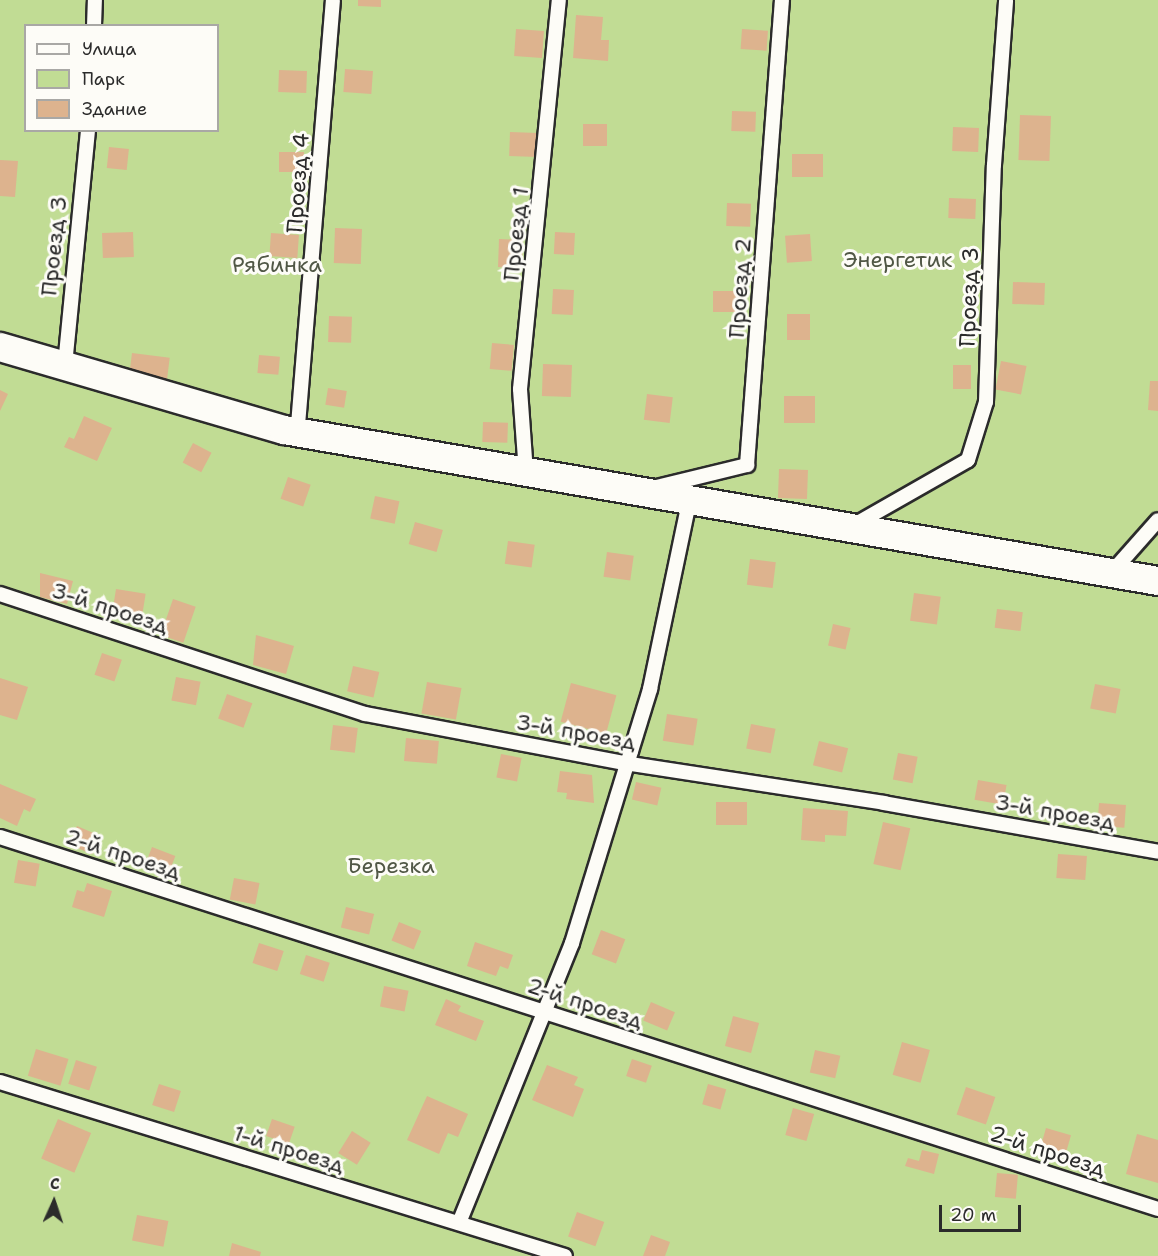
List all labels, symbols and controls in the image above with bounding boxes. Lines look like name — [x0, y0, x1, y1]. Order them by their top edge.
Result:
legend — [24, 24, 219, 132]
text: Улица — [82, 37, 136, 61]
text: Парк — [82, 67, 125, 91]
text: Здание — [82, 97, 147, 121]
street label: Проезд 4 — [281, 132, 315, 234]
street label: Проезд 1 — [498, 186, 534, 282]
street label: Проезд 3 — [36, 195, 72, 297]
street label: Проезд 2 — [723, 237, 757, 339]
street label: Проезд 3 — [954, 246, 984, 348]
park label: Энергетик — [844, 247, 952, 273]
park label: Рябинка — [232, 252, 322, 278]
street label: 3-й проезд — [48, 577, 172, 639]
street label: 3-й проезд — [514, 708, 638, 756]
street label: 3-й проезд — [993, 788, 1117, 836]
street label: 2-й проезд — [62, 823, 184, 885]
park label: Березка — [347, 853, 435, 879]
street label: 2-й проезд — [524, 972, 646, 1034]
street label: 1-й проезд — [230, 1120, 348, 1178]
street label: 2-й проезд — [987, 1120, 1109, 1182]
north arrow — [24, 1172, 84, 1232]
text: С — [50, 1173, 60, 1194]
scale bar — [942, 1193, 1024, 1231]
text: 20 m — [950, 1203, 996, 1227]

